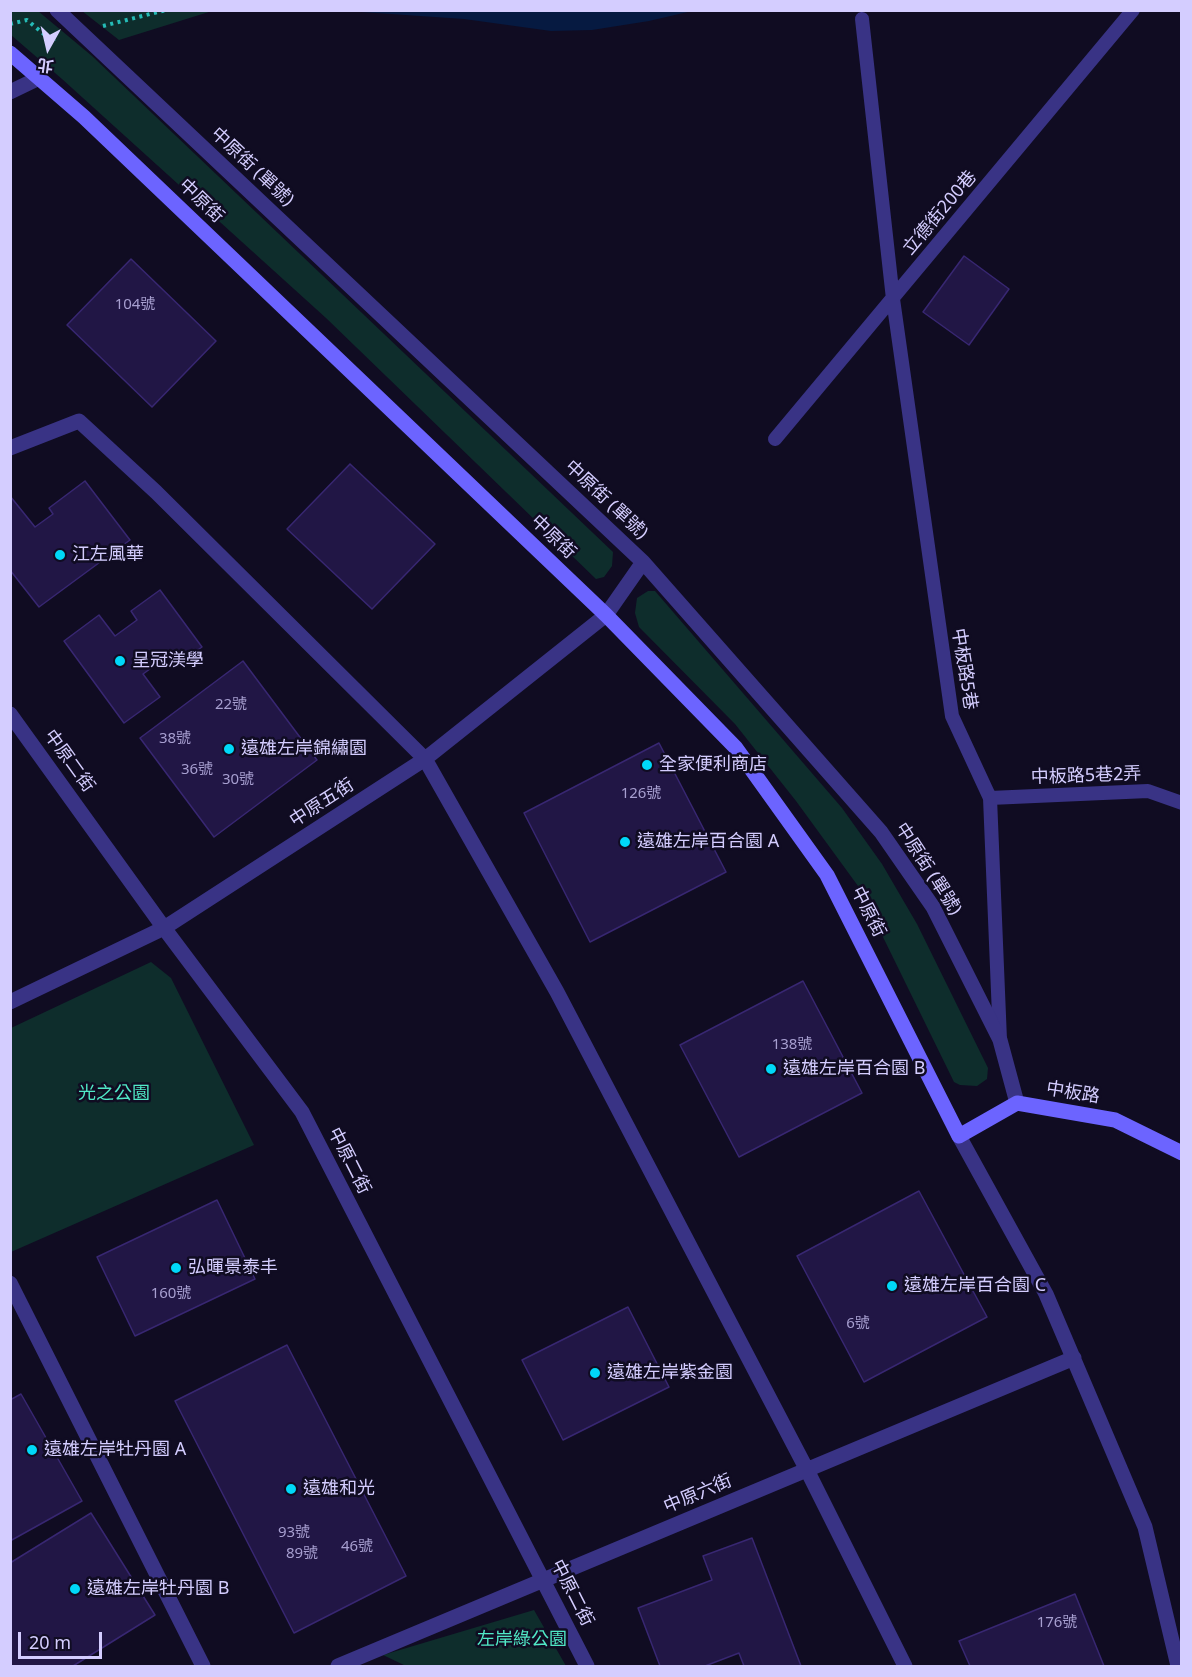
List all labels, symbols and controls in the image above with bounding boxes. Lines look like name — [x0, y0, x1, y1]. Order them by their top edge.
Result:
north arrow — [18, 18, 78, 78]
text: 北 — [36, 54, 55, 78]
street label: 中原街 (單號) — [206, 123, 298, 211]
street label: 立德街200巷 — [899, 167, 981, 259]
street label: 中原街 — [174, 174, 228, 228]
house number: 104號 — [115, 296, 155, 314]
street label: 中原街 (單號) — [560, 456, 652, 544]
street label: 中原街 — [526, 510, 580, 564]
place label: 江左風華 — [72, 544, 144, 566]
marker: 江左風華 — [53, 548, 67, 562]
street label: 中板路5巷 — [947, 627, 981, 711]
place label: 呈冠渼學 — [132, 650, 204, 672]
marker: 呈冠渼學 — [113, 654, 127, 668]
house number: 22號 — [215, 696, 247, 714]
street label: 中原二街 — [39, 726, 99, 796]
house number: 38號 — [159, 730, 191, 748]
place label: 遠雄左岸錦繡園 — [241, 738, 367, 760]
marker: 遠雄左岸錦繡園 — [222, 742, 236, 756]
place label: 全家便利商店 — [659, 754, 767, 776]
marker: 全家便利商店 — [640, 758, 654, 772]
house number: 36號 — [181, 761, 213, 779]
street label: 中板路5巷2弄 — [1030, 763, 1142, 789]
house number: 30號 — [222, 771, 254, 789]
street label: 中原五街 — [286, 774, 358, 832]
house number: 126號 — [621, 785, 661, 803]
street label: 中原街 (單號) — [890, 819, 966, 919]
place label: 遠雄左岸百合園 A — [637, 831, 779, 853]
marker: 遠雄左岸百合園 A — [618, 835, 632, 849]
street label: 中原街 — [846, 883, 890, 941]
house number: 138號 — [772, 1036, 812, 1054]
place label: 遠雄左岸百合園 B — [783, 1058, 925, 1080]
marker: 遠雄左岸百合園 B — [764, 1062, 778, 1076]
street label: 中板路 — [1045, 1078, 1101, 1108]
park label: 光之公園 — [78, 1083, 150, 1105]
street label: 中原二街 — [323, 1124, 375, 1198]
place label: 弘暉景泰丰 — [188, 1257, 278, 1279]
marker: 弘暉景泰丰 — [169, 1261, 183, 1275]
place label: 遠雄左岸百合園 C — [904, 1275, 1046, 1297]
marker: 遠雄左岸百合園 C — [885, 1279, 899, 1293]
house number: 160號 — [151, 1285, 191, 1303]
house number: 6號 — [846, 1315, 870, 1333]
place label: 遠雄左岸紫金園 — [607, 1362, 733, 1384]
marker: 遠雄左岸紫金園 — [588, 1366, 602, 1380]
place label: 遠雄左岸牡丹園 A — [44, 1439, 186, 1461]
marker: 遠雄左岸牡丹園 A — [25, 1443, 39, 1457]
street label: 中原六街 — [661, 1470, 735, 1518]
place label: 遠雄和光 — [303, 1478, 375, 1500]
marker: 遠雄和光 — [284, 1482, 298, 1496]
house number: 93號 — [278, 1524, 310, 1542]
house number: 46號 — [341, 1538, 373, 1556]
house number: 89號 — [286, 1545, 318, 1563]
street label: 中原二街 — [546, 1556, 598, 1630]
place label: 遠雄左岸牡丹園 B — [87, 1578, 229, 1600]
marker: 遠雄左岸牡丹園 B — [68, 1582, 82, 1596]
house number: 176號 — [1037, 1614, 1077, 1632]
scale bar — [21, 1620, 105, 1658]
park label: 左岸綠公園 — [477, 1629, 567, 1651]
text: 20 m — [29, 1630, 71, 1654]

